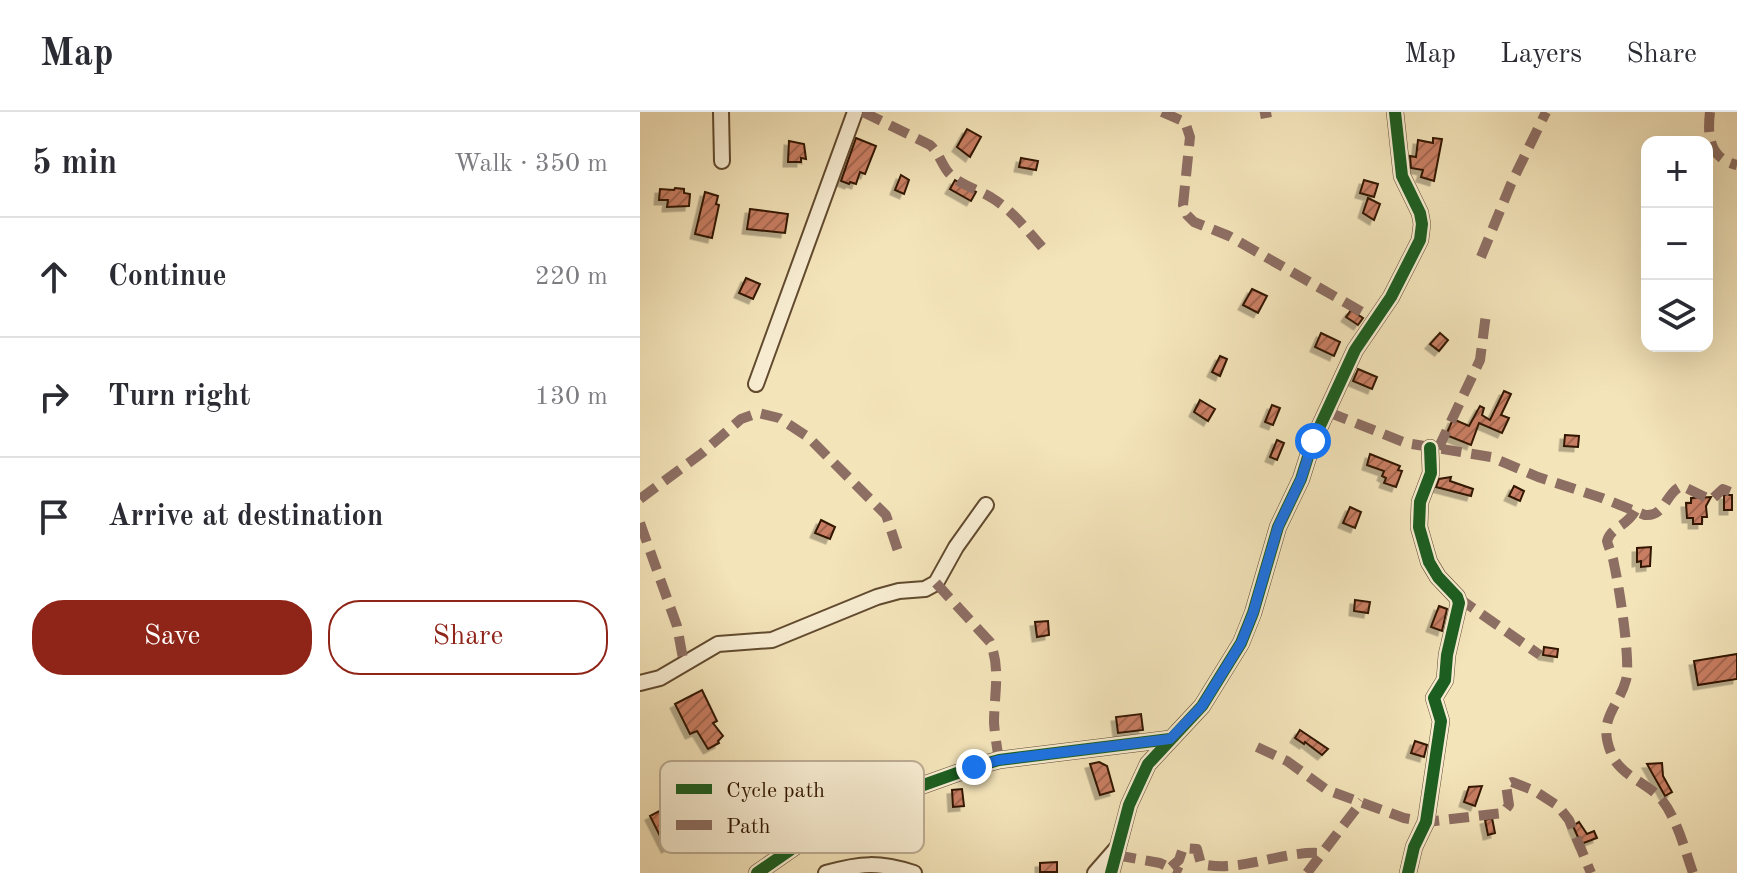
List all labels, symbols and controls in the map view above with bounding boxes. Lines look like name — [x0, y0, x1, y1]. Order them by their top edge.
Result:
text: Map — [40, 36, 114, 74]
text: Map — [1404, 41, 1456, 69]
text: Layers — [1500, 41, 1582, 69]
text: Share — [1626, 41, 1697, 69]
map controls — [1641, 136, 1713, 352]
button: + — [1641, 136, 1713, 208]
text: 5 min — [32, 147, 117, 181]
text: Walk · 350 m — [454, 151, 608, 177]
button: − — [1641, 208, 1713, 280]
icon: ahead — [32, 255, 76, 299]
text: Continue — [108, 262, 227, 292]
text: 220 m — [535, 264, 608, 290]
button: layers — [1641, 280, 1713, 352]
icon: right — [32, 375, 76, 419]
text: Turn right — [108, 382, 250, 412]
text: 130 m — [535, 384, 608, 410]
route start — [1295, 423, 1331, 459]
icon: arrive — [32, 495, 76, 539]
text: Arrive at destination — [108, 502, 383, 532]
button: Save — [32, 600, 312, 675]
button: Share — [328, 600, 608, 675]
route end — [956, 749, 992, 785]
legend — [660, 761, 924, 853]
text: Cycle path — [726, 780, 825, 802]
text: Path — [726, 816, 771, 838]

